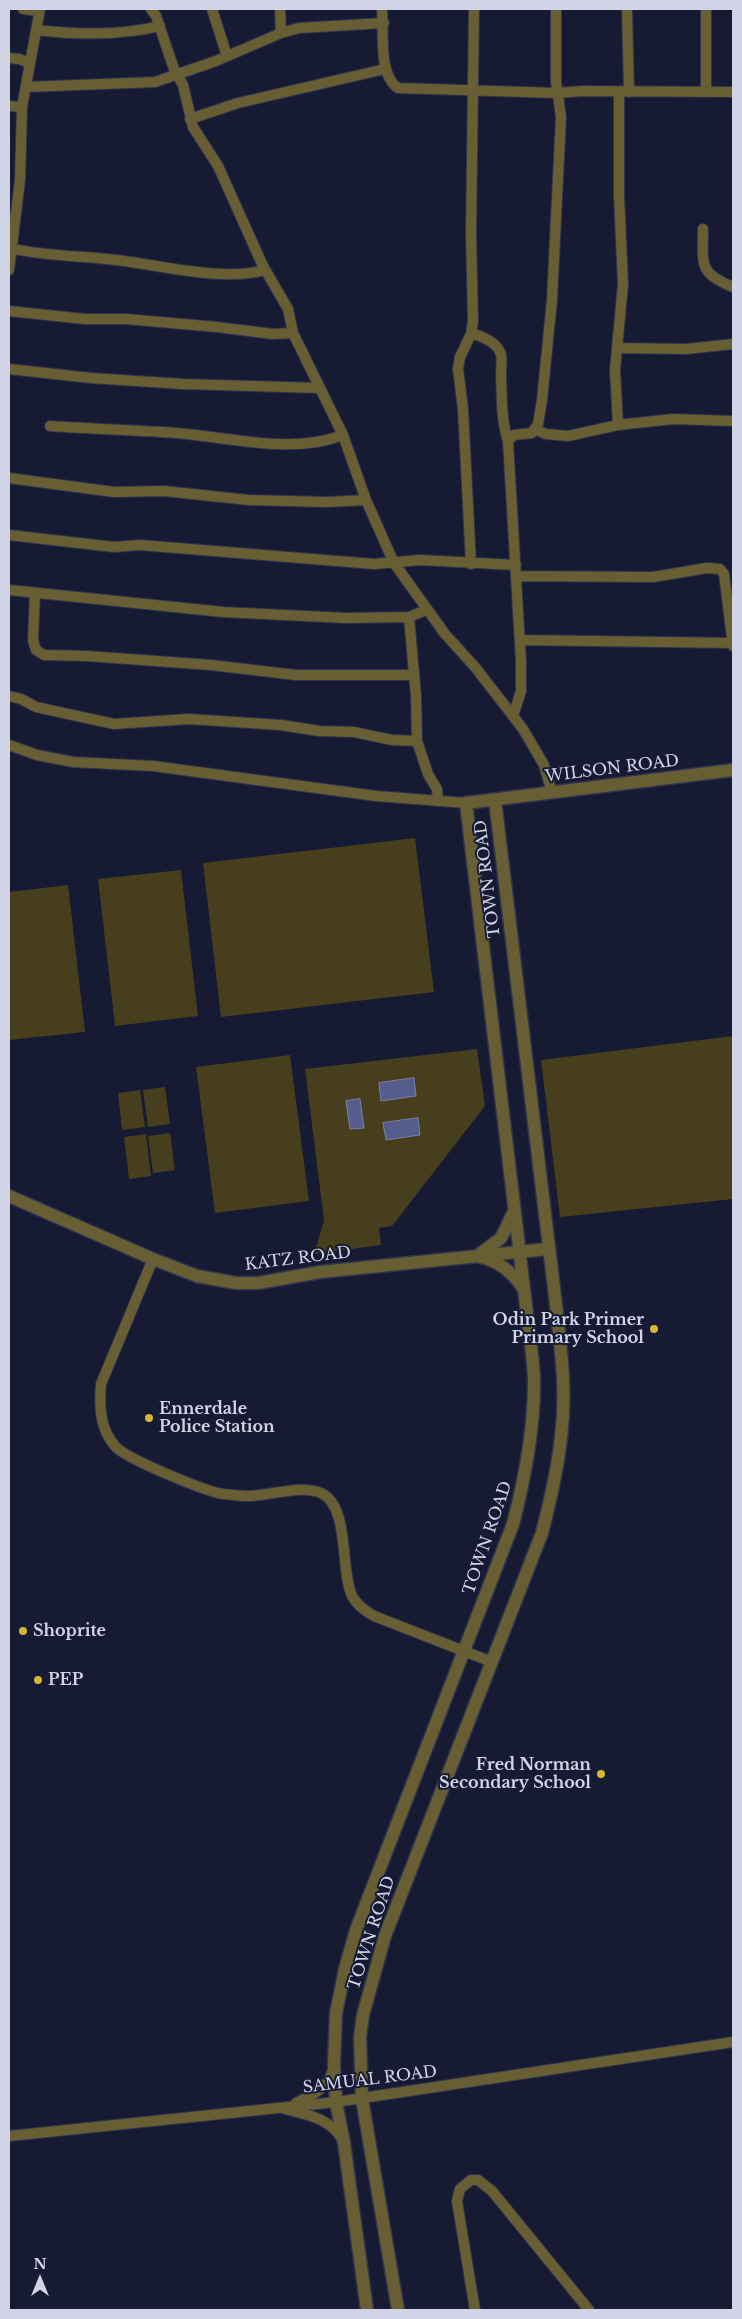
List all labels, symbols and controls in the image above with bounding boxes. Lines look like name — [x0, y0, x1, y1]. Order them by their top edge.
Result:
street label: WILSON ROAD — [544, 751, 680, 787]
street label: TOWN ROAD — [471, 819, 505, 939]
street label: KATZ ROAD — [244, 1243, 352, 1275]
place label: Odin Park Primer Primary School — [493, 1310, 644, 1348]
marker: Odin Park Primer Primary School — [648, 1323, 660, 1335]
place label: Ennerdale Police Station — [159, 1399, 275, 1437]
marker: Ennerdale Police Station — [143, 1412, 155, 1424]
street label: TOWN ROAD — [460, 1479, 516, 1597]
place label: Shoprite — [33, 1621, 106, 1641]
marker: Shoprite — [17, 1625, 29, 1637]
place label: PEP — [48, 1670, 83, 1690]
marker: PEP — [32, 1674, 44, 1686]
place label: Fred Norman Secondary School — [439, 1755, 591, 1793]
marker: Fred Norman Secondary School — [595, 1768, 607, 1780]
street label: TOWN ROAD — [345, 1874, 399, 1992]
street label: SAMUAL ROAD — [302, 2062, 438, 2098]
north arrow — [15, 2254, 65, 2304]
text: N — [33, 2255, 47, 2273]

